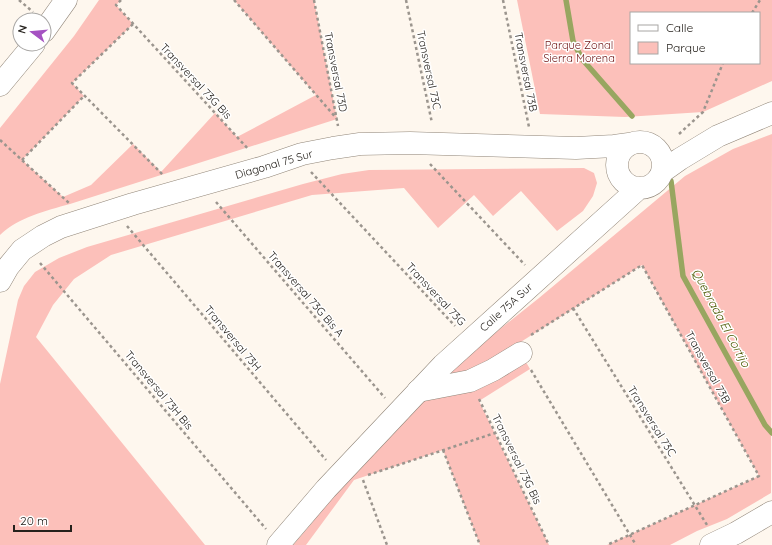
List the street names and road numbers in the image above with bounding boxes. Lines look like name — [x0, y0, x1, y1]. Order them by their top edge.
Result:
street label: Transversal 73C — [414, 29, 444, 111]
street label: Transversal 73D — [321, 31, 351, 113]
street label: Transversal 73B — [511, 31, 541, 113]
street label: Transversal 73G Bis — [157, 40, 235, 122]
street label: Diagonal 75 Sur — [234, 146, 315, 182]
street label: Transversal 73G Bis A — [265, 248, 347, 340]
street label: Transversal 73G — [403, 260, 469, 328]
street label: Calle 75A Sur — [477, 279, 536, 334]
street label: Transversal 73H — [202, 302, 264, 374]
street label: Transversal 73B — [682, 328, 734, 406]
street label: Transversal 73H Bis — [122, 348, 196, 432]
street label: Transversal 73C — [625, 383, 679, 459]
street label: Transversal 73G Bis — [489, 412, 545, 506]

